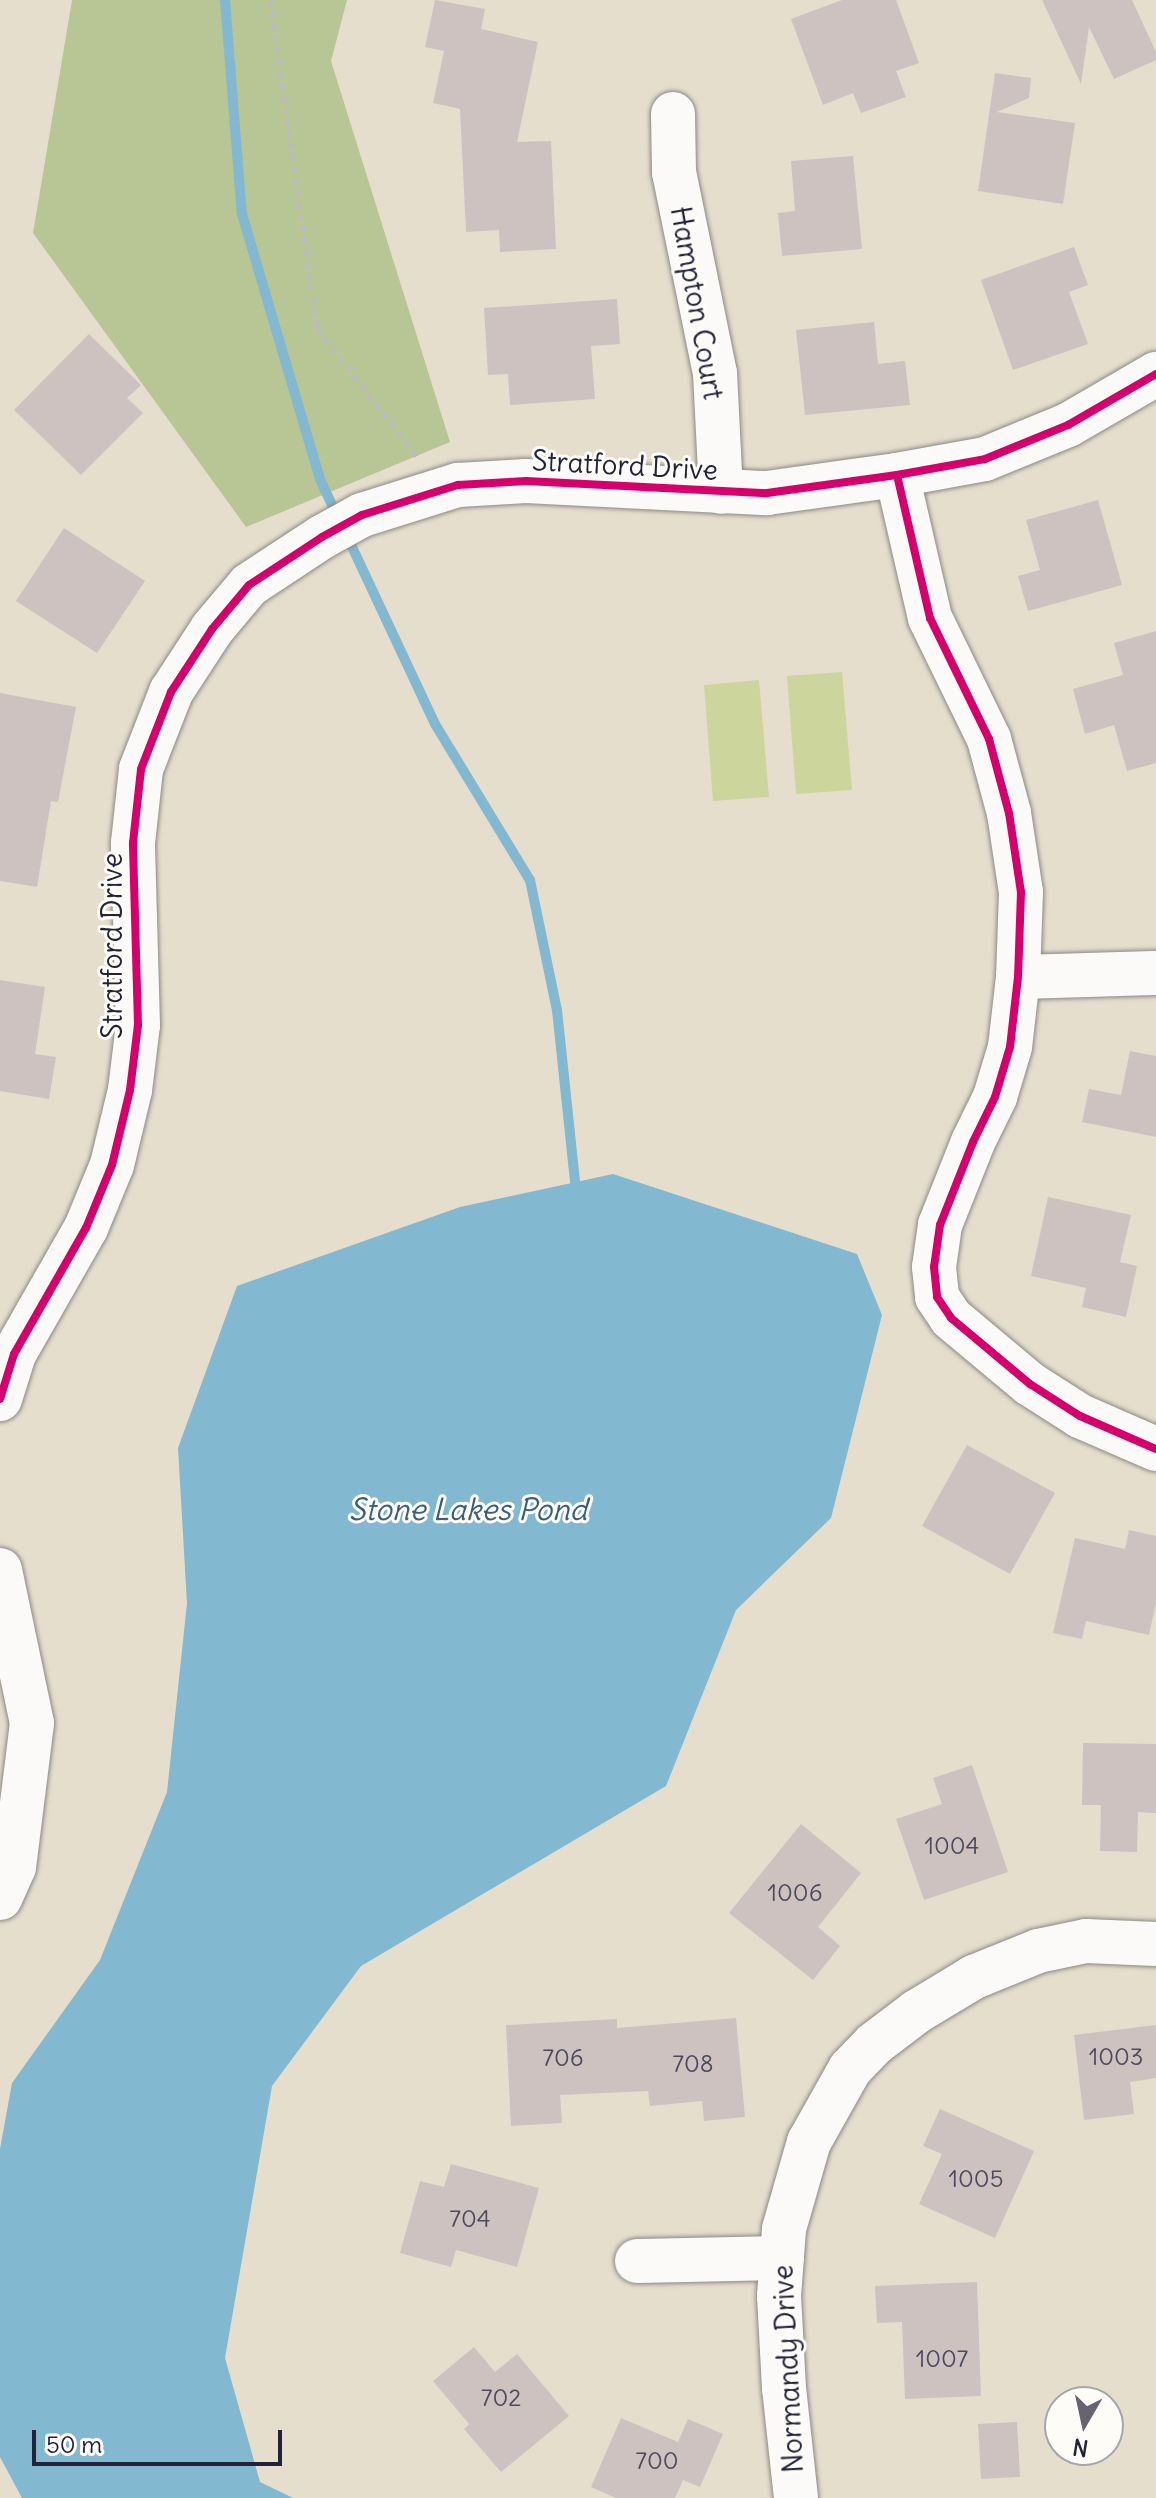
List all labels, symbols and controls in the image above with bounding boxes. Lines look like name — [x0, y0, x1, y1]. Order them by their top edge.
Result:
street label: Hampton Court — [663, 204, 731, 402]
street label: Stratford Drive — [531, 443, 719, 487]
street label: Stratford Drive — [95, 853, 129, 1039]
water label: Stone Lakes Pond — [349, 1491, 587, 1527]
house number: 1004 — [925, 1832, 979, 1860]
house number: 1006 — [768, 1879, 822, 1907]
house number: 1003 — [1089, 2043, 1143, 2071]
house number: 706 — [542, 2044, 584, 2072]
house number: 708 — [672, 2050, 714, 2078]
house number: 1005 — [949, 2165, 1003, 2193]
house number: 704 — [449, 2205, 491, 2233]
street label: Normandy Drive — [766, 2264, 810, 2474]
house number: 1007 — [916, 2345, 968, 2373]
house number: 702 — [481, 2384, 521, 2412]
north arrow — [1044, 2386, 1124, 2466]
scale bar — [36, 2414, 286, 2464]
text: 50 m — [46, 2429, 102, 2459]
text: N — [1071, 2433, 1090, 2463]
house number: 700 — [635, 2447, 679, 2475]

